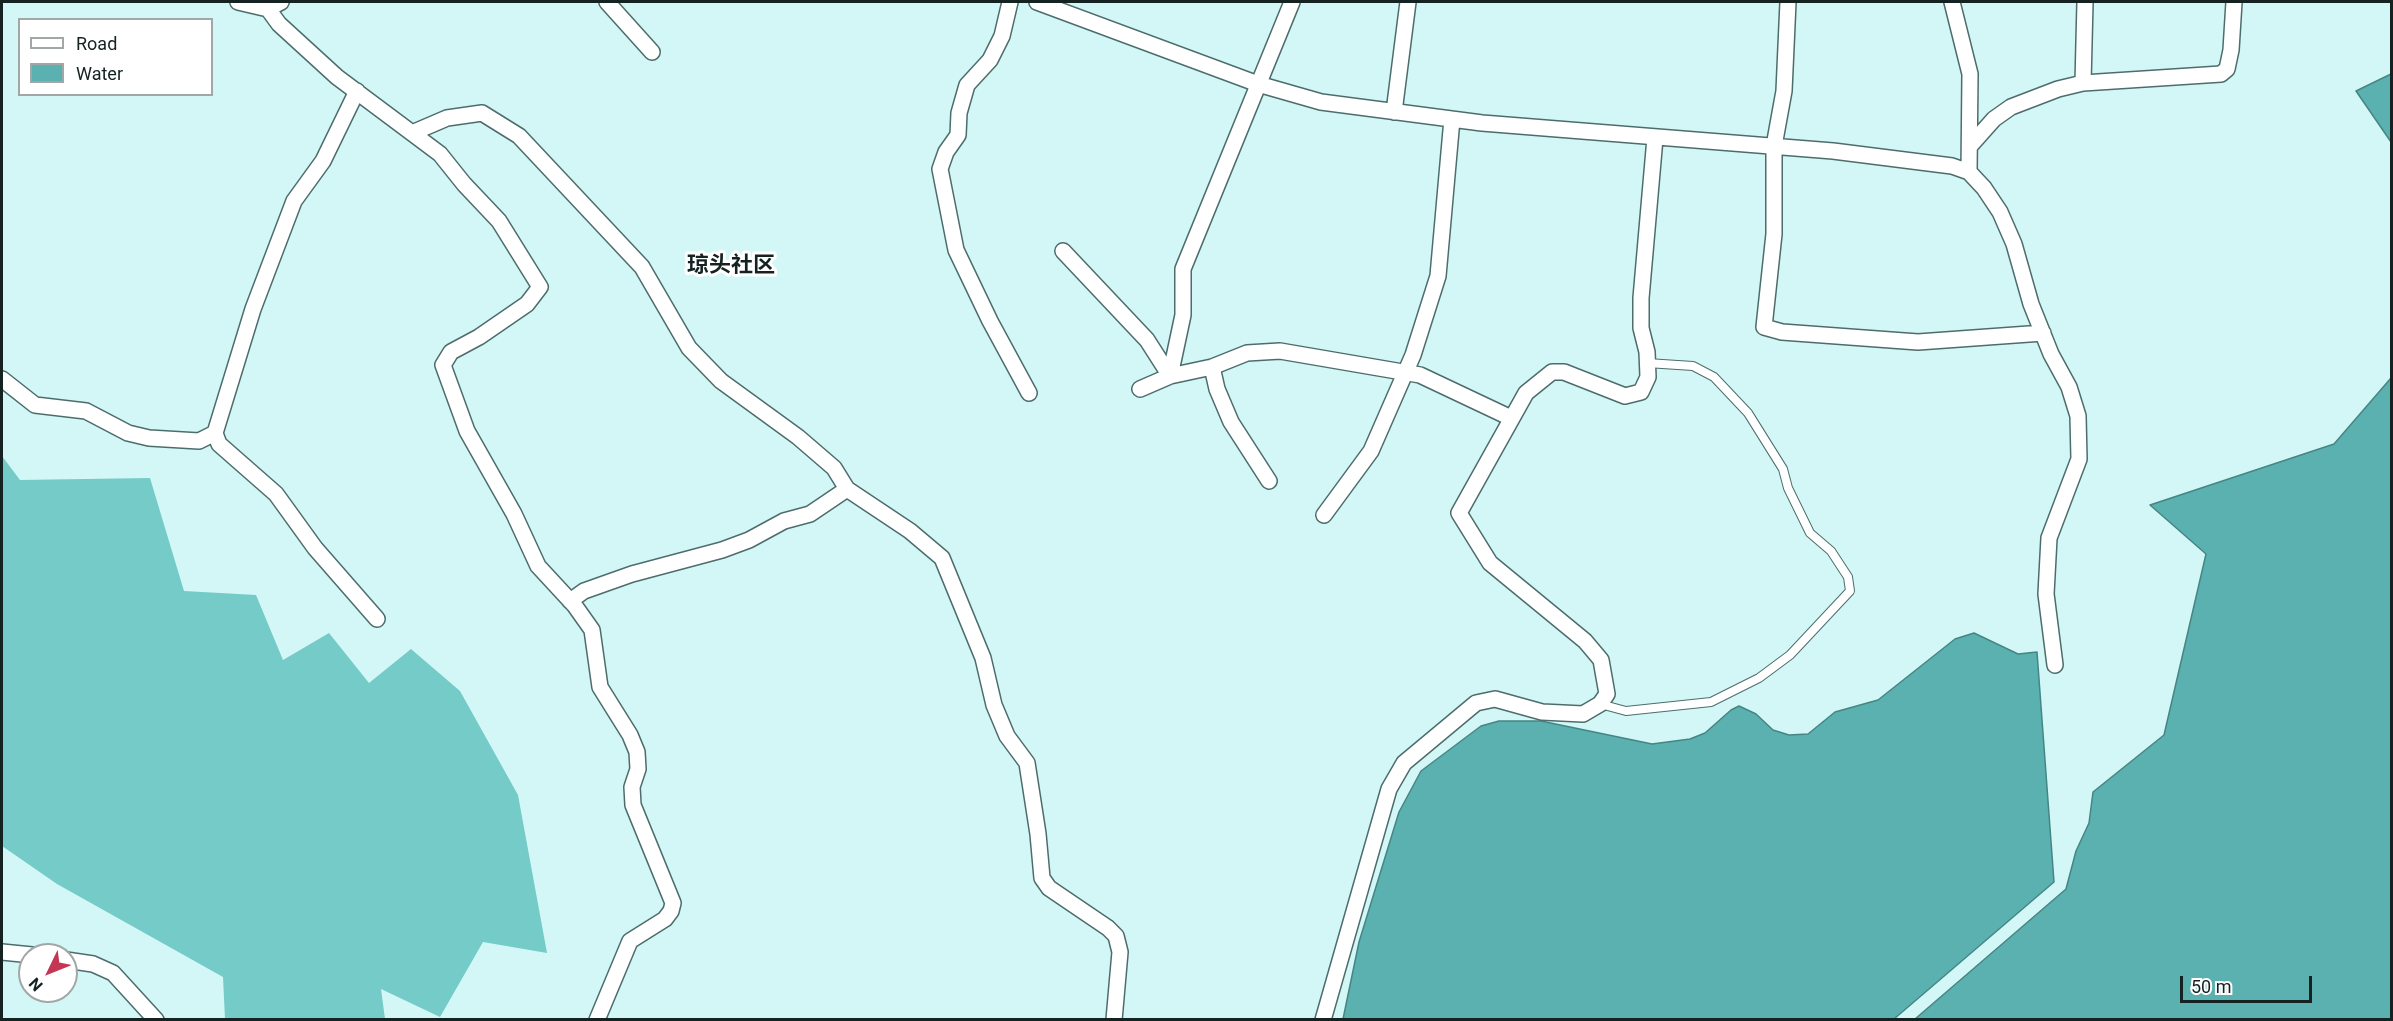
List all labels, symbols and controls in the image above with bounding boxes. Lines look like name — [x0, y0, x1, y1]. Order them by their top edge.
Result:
legend — [18, 18, 213, 96]
text: Road — [76, 33, 117, 54]
text: Water — [76, 63, 123, 84]
district label: 琼头社区 — [687, 253, 775, 279]
north arrow — [18, 943, 78, 1003]
scale bar — [2183, 964, 2315, 1002]
text: N — [25, 974, 47, 995]
text: 50 m — [2191, 976, 2231, 997]

